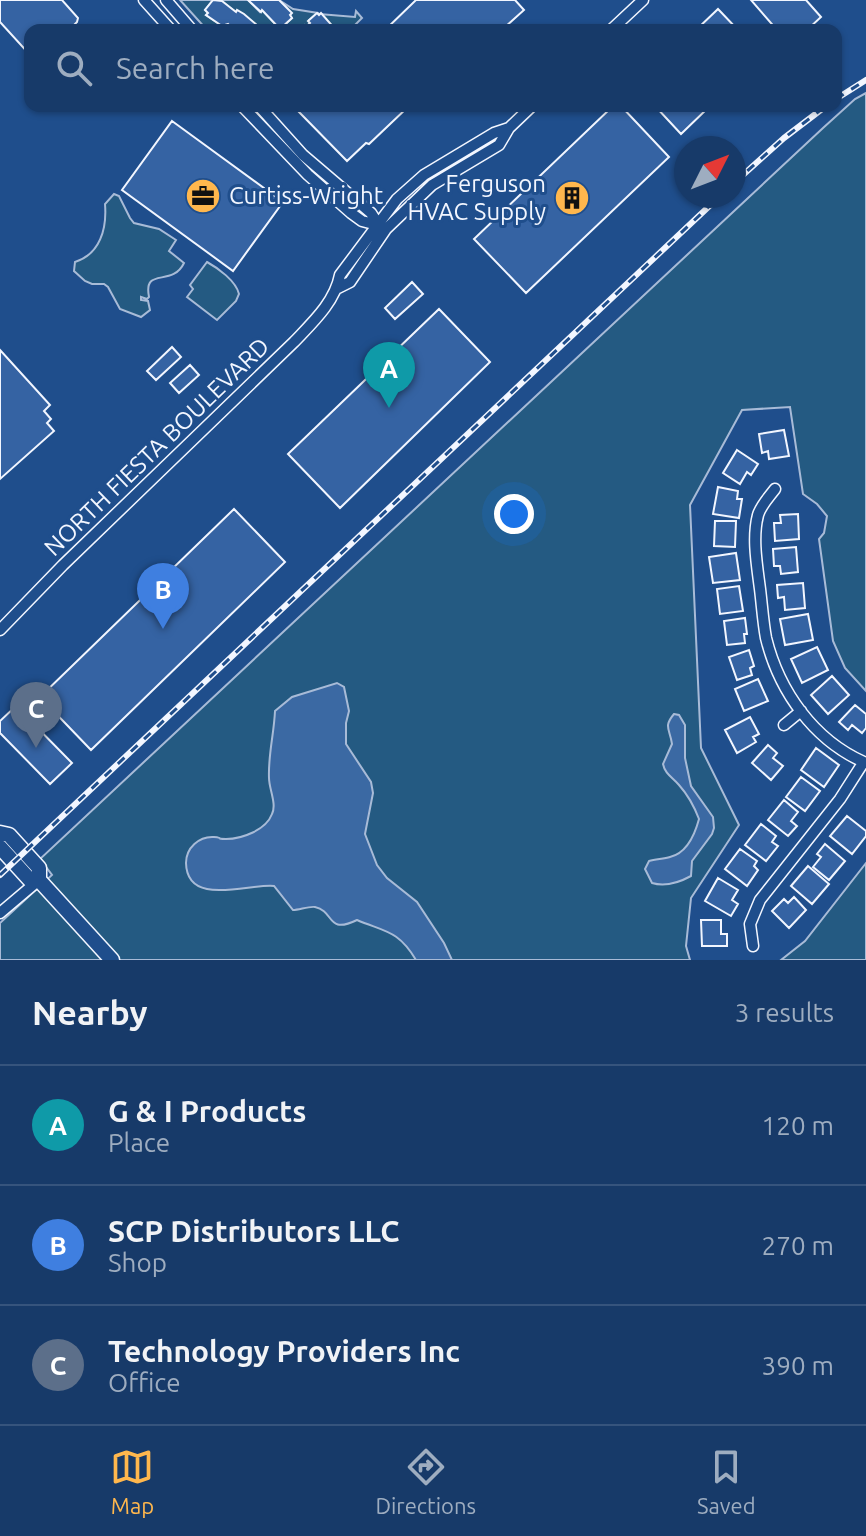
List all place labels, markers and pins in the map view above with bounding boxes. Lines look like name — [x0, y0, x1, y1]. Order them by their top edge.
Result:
place label: Ferguson HVAC Supply — [408, 170, 546, 225]
office icon: Curtiss-Wright — [184, 177, 222, 215]
building icon: Ferguson HVAC Supply — [553, 179, 591, 217]
place label: Curtiss-Wright — [229, 182, 384, 209]
pin: A — [363, 342, 415, 408]
pin: B — [137, 563, 189, 629]
pin: C — [10, 682, 62, 748]

